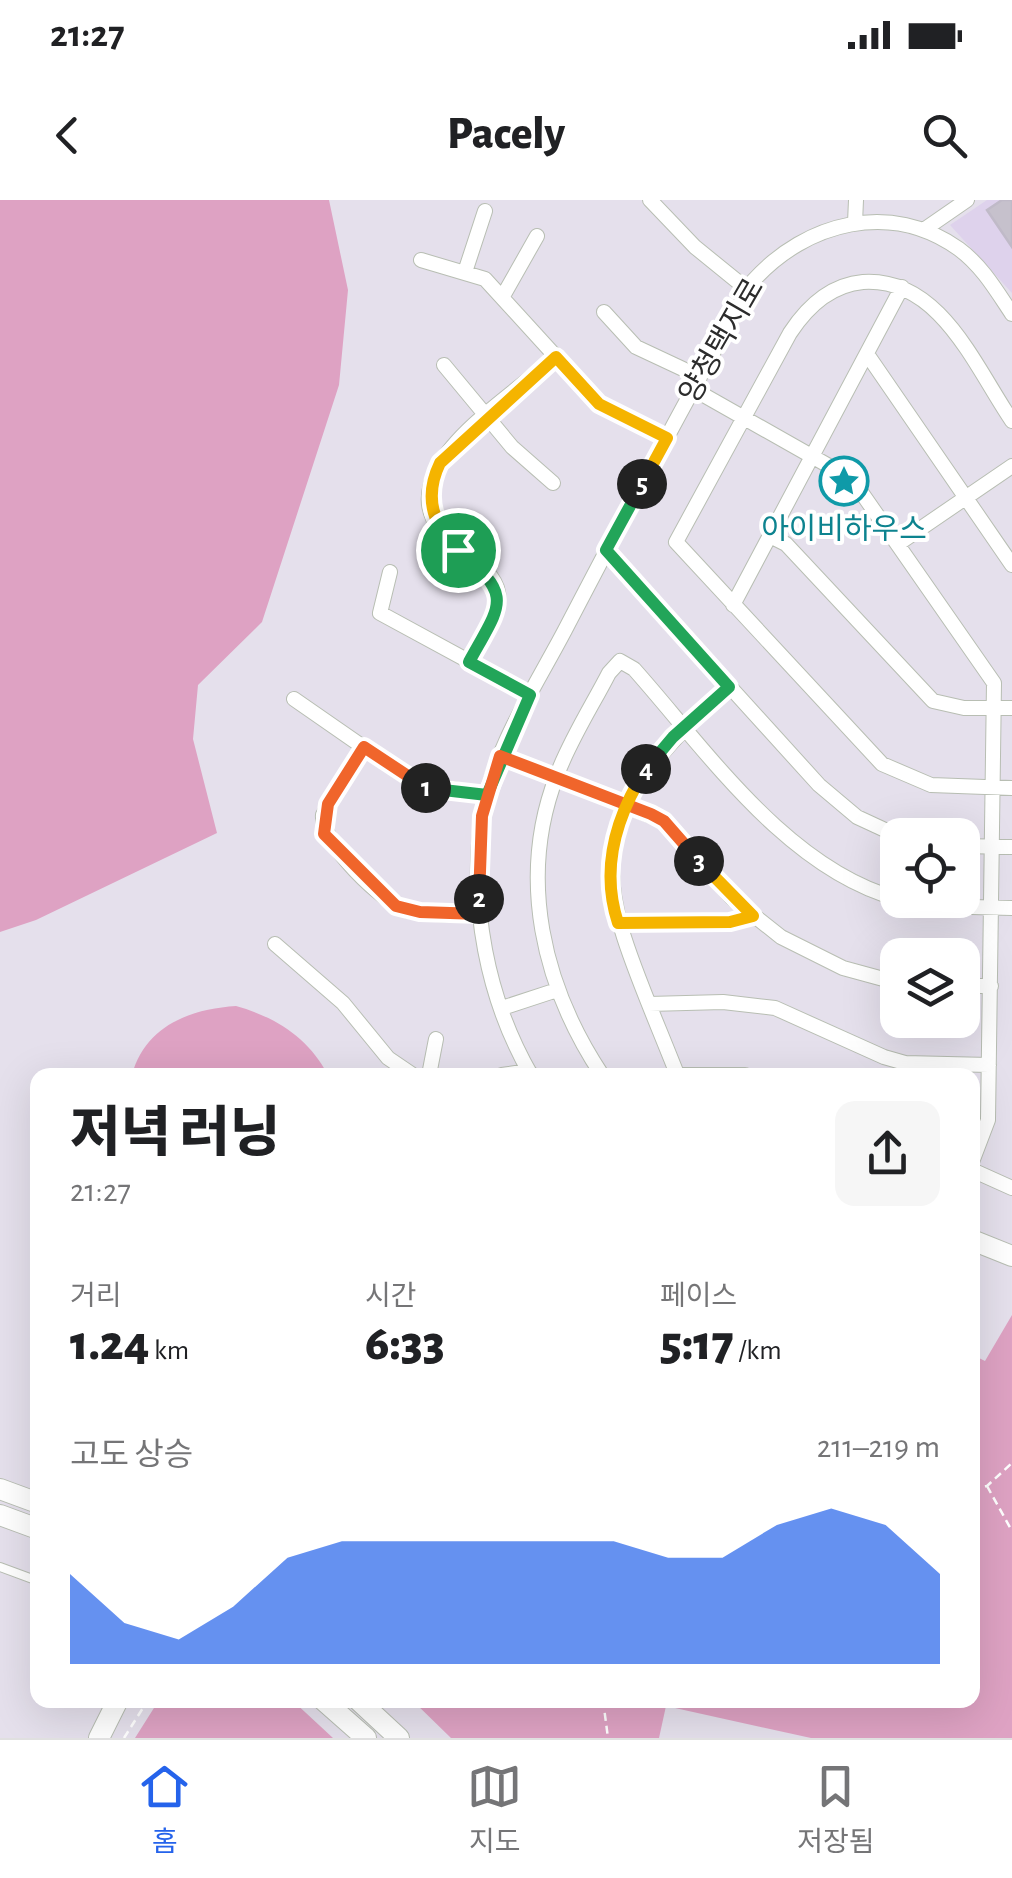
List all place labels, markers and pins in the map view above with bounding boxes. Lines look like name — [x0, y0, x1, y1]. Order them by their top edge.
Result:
place icon: 아이비하우스 — [818, 455, 870, 507]
pin: 5 — [617, 459, 667, 509]
pin — [416, 508, 501, 593]
place label: 아이비하우스 — [761, 513, 927, 545]
pin: 4 — [621, 744, 671, 794]
pin: 1 — [401, 763, 451, 813]
pin: 3 — [674, 836, 724, 886]
pin: 2 — [454, 874, 504, 924]

